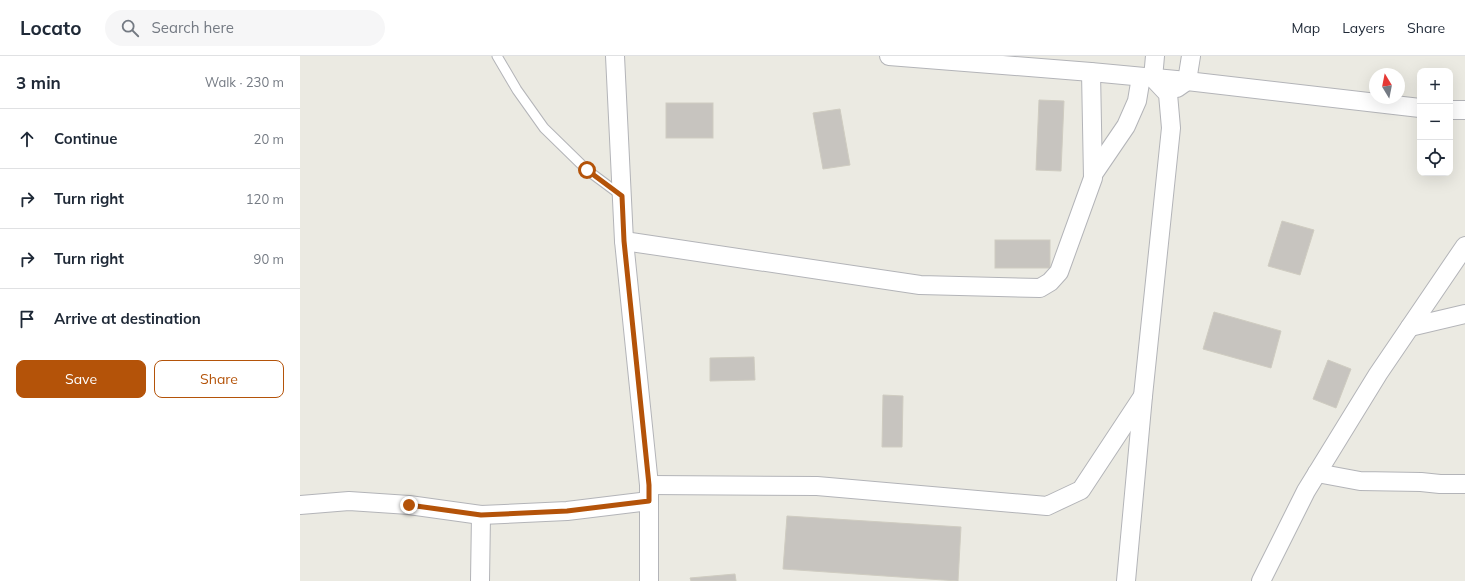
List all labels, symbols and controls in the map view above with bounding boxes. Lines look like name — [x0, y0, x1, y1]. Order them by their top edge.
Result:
search box — [105, 10, 385, 46]
text: Locato — [20, 16, 81, 40]
icon: search — [119, 17, 141, 39]
text: Search here — [151, 18, 234, 37]
text: Map — [1291, 19, 1320, 37]
text: Layers — [1342, 19, 1385, 37]
text: Share — [1407, 19, 1445, 37]
north arrow — [1369, 68, 1405, 104]
map controls — [1417, 68, 1453, 176]
button: + — [1417, 68, 1453, 104]
text: 3 min — [16, 72, 61, 93]
text: Walk · 230 m — [205, 74, 284, 90]
button: − — [1417, 104, 1453, 140]
icon: ahead — [16, 128, 38, 150]
text: Continue — [54, 129, 117, 148]
text: 20 m — [254, 131, 284, 147]
button: locate — [1417, 140, 1453, 176]
route start — [578, 161, 596, 179]
icon: right — [16, 188, 38, 210]
text: Turn right — [54, 189, 124, 208]
text: 120 m — [246, 191, 284, 207]
icon: right — [16, 248, 38, 270]
text: Turn right — [54, 249, 124, 268]
text: 90 m — [254, 251, 284, 267]
icon: arrive — [16, 308, 38, 330]
text: Arrive at destination — [54, 309, 201, 328]
button: Save — [16, 360, 146, 398]
button: Share — [154, 360, 284, 398]
route end — [400, 496, 418, 514]

